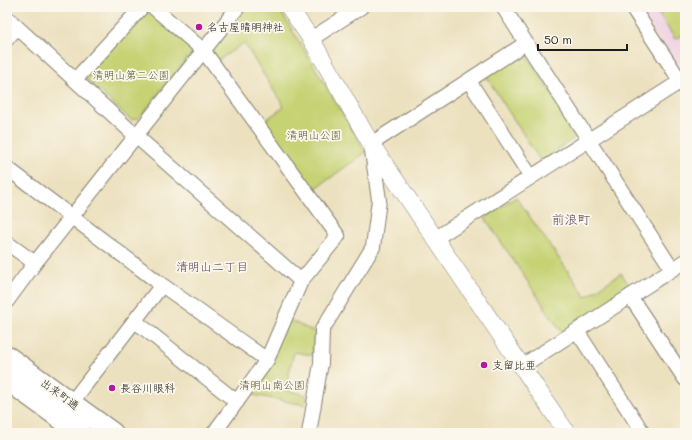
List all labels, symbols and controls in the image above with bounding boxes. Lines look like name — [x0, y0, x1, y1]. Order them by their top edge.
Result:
place label: 名古屋晴明神社 — [207, 19, 284, 34]
marker: 名古屋晴明神社 — [194, 22, 204, 32]
scale bar — [538, 26, 627, 52]
text: 50 m — [544, 31, 572, 47]
park label: 清明山第二公園 — [93, 67, 170, 82]
park label: 清明山公園 — [287, 127, 342, 142]
district label: 前浪町 — [551, 210, 591, 227]
district label: 清明山二丁目 — [176, 258, 248, 274]
place label: 支留比亜 — [492, 357, 536, 372]
marker: 支留比亜 — [479, 360, 489, 370]
street label: 出来町通 — [38, 375, 83, 413]
park label: 清明山南公園 — [239, 377, 305, 392]
place label: 長谷川眼科 — [120, 380, 175, 395]
marker: 長谷川眼科 — [107, 383, 117, 393]

